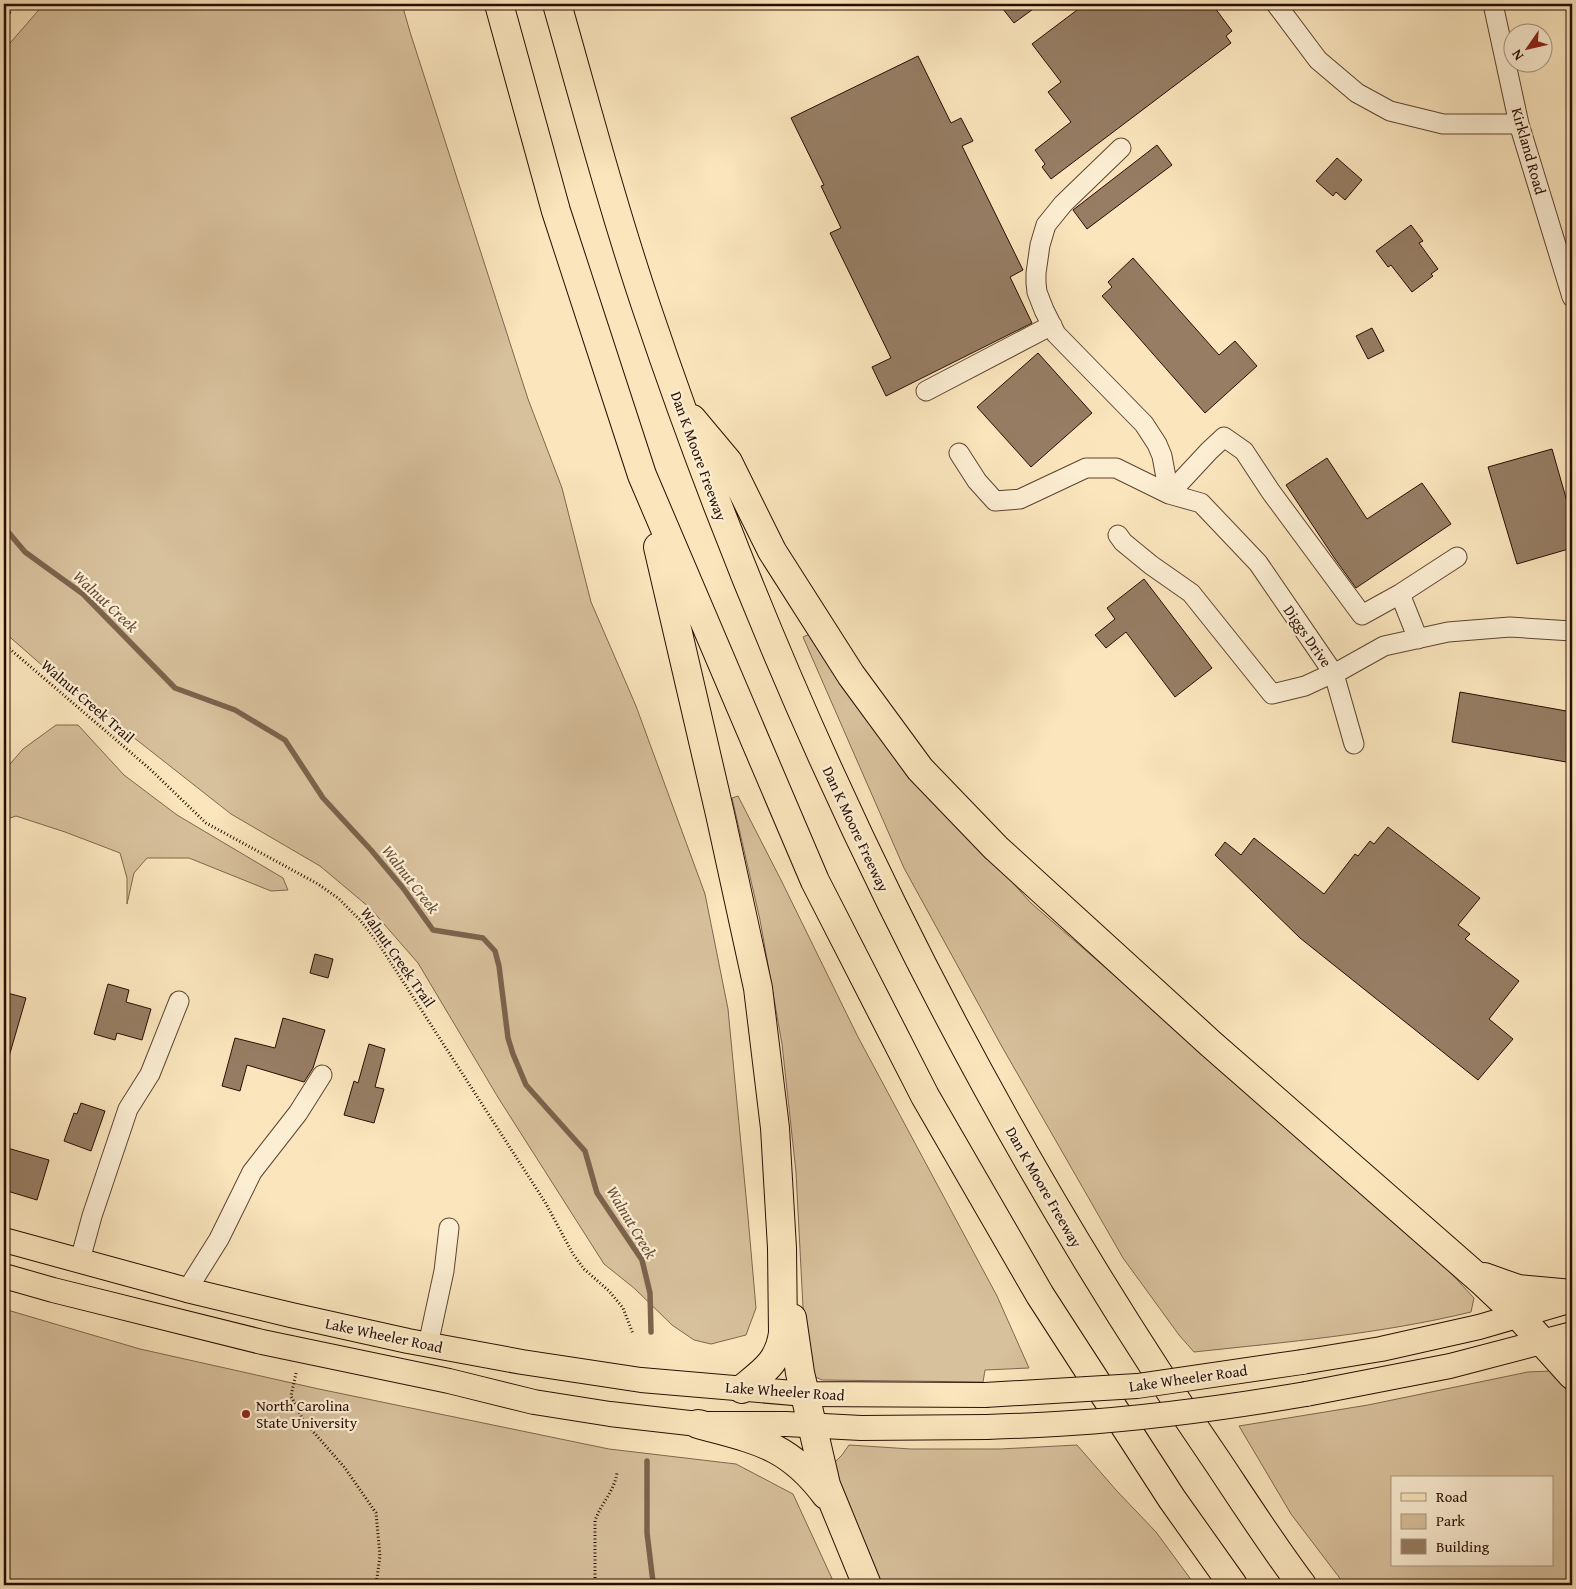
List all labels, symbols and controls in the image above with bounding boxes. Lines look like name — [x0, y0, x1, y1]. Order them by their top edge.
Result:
north arrow — [1504, 22, 1554, 72]
text: N — [1506, 45, 1528, 65]
street label: Kirkland Road — [1507, 105, 1551, 197]
street label: Dan K Moore Freeway — [666, 388, 732, 524]
water label: Walnut Creek — [68, 564, 144, 638]
street label: Diggs Drive — [1279, 601, 1337, 671]
street label: Walnut Creek Trail — [37, 654, 139, 748]
street label: Dan K Moore Freeway — [818, 763, 895, 896]
water label: Walnut Creek — [376, 840, 446, 919]
street label: Walnut Creek Trail — [356, 903, 440, 1011]
street label: Dan K Moore Freeway — [1001, 1123, 1087, 1252]
water label: Walnut Creek — [601, 1181, 664, 1264]
street label: Lake Wheeler Road — [323, 1312, 445, 1358]
street label: Lake Wheeler Road — [1127, 1359, 1249, 1397]
street label: Lake Wheeler Road — [725, 1376, 845, 1406]
place label: North Carolina State University — [256, 1395, 358, 1433]
marker: North Carolina State University — [240, 1408, 252, 1420]
legend — [1391, 1476, 1554, 1566]
text: Road — [1436, 1486, 1467, 1507]
text: Park — [1436, 1510, 1465, 1531]
text: Building — [1436, 1536, 1490, 1557]

